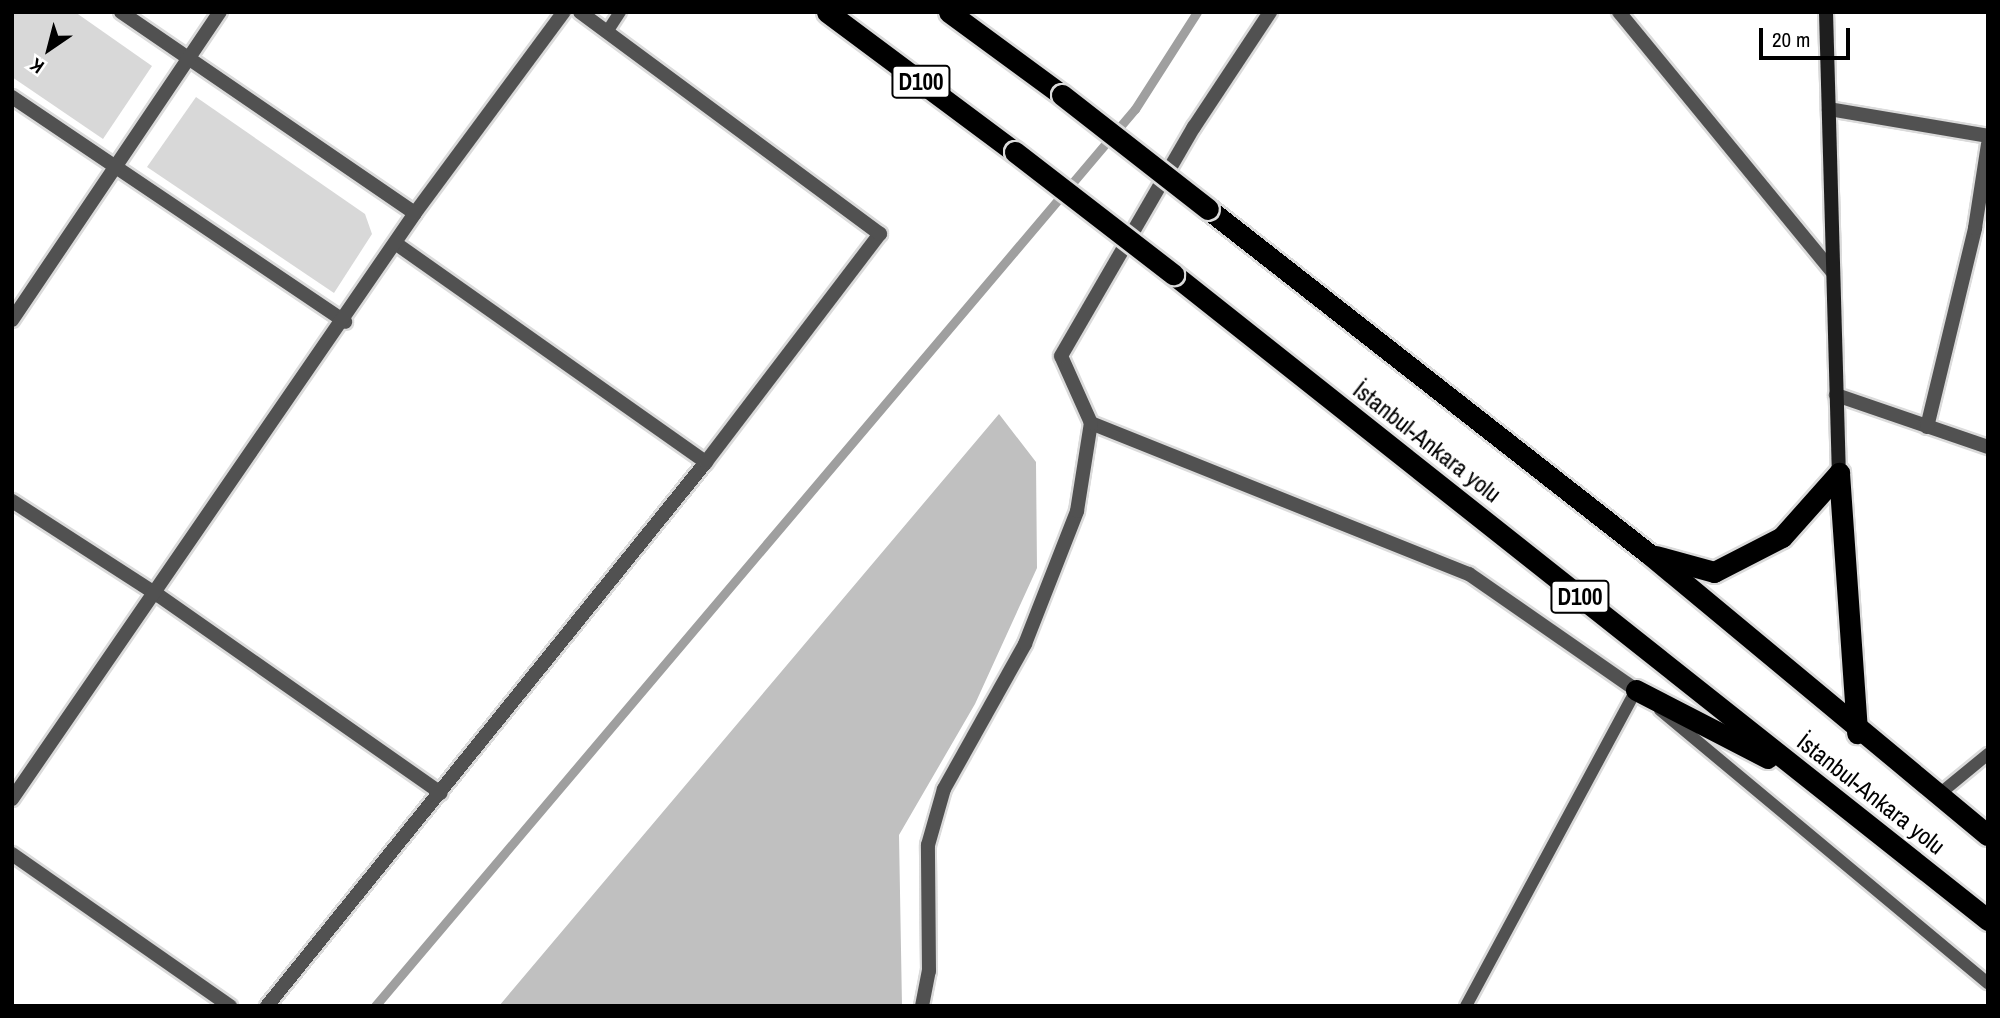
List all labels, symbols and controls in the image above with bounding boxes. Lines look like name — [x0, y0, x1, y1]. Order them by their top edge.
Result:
north arrow — [14, 14, 84, 84]
scale bar — [1762, 14, 1853, 58]
text: 20 m — [1772, 25, 1810, 54]
text: K — [25, 52, 49, 80]
road number: D100 — [891, 62, 951, 102]
street label: İstanbul-Ankara yolu — [1347, 375, 1507, 509]
road number: D100 — [1550, 578, 1610, 617]
street label: İstanbul-Ankara yolu — [1791, 727, 1951, 861]

